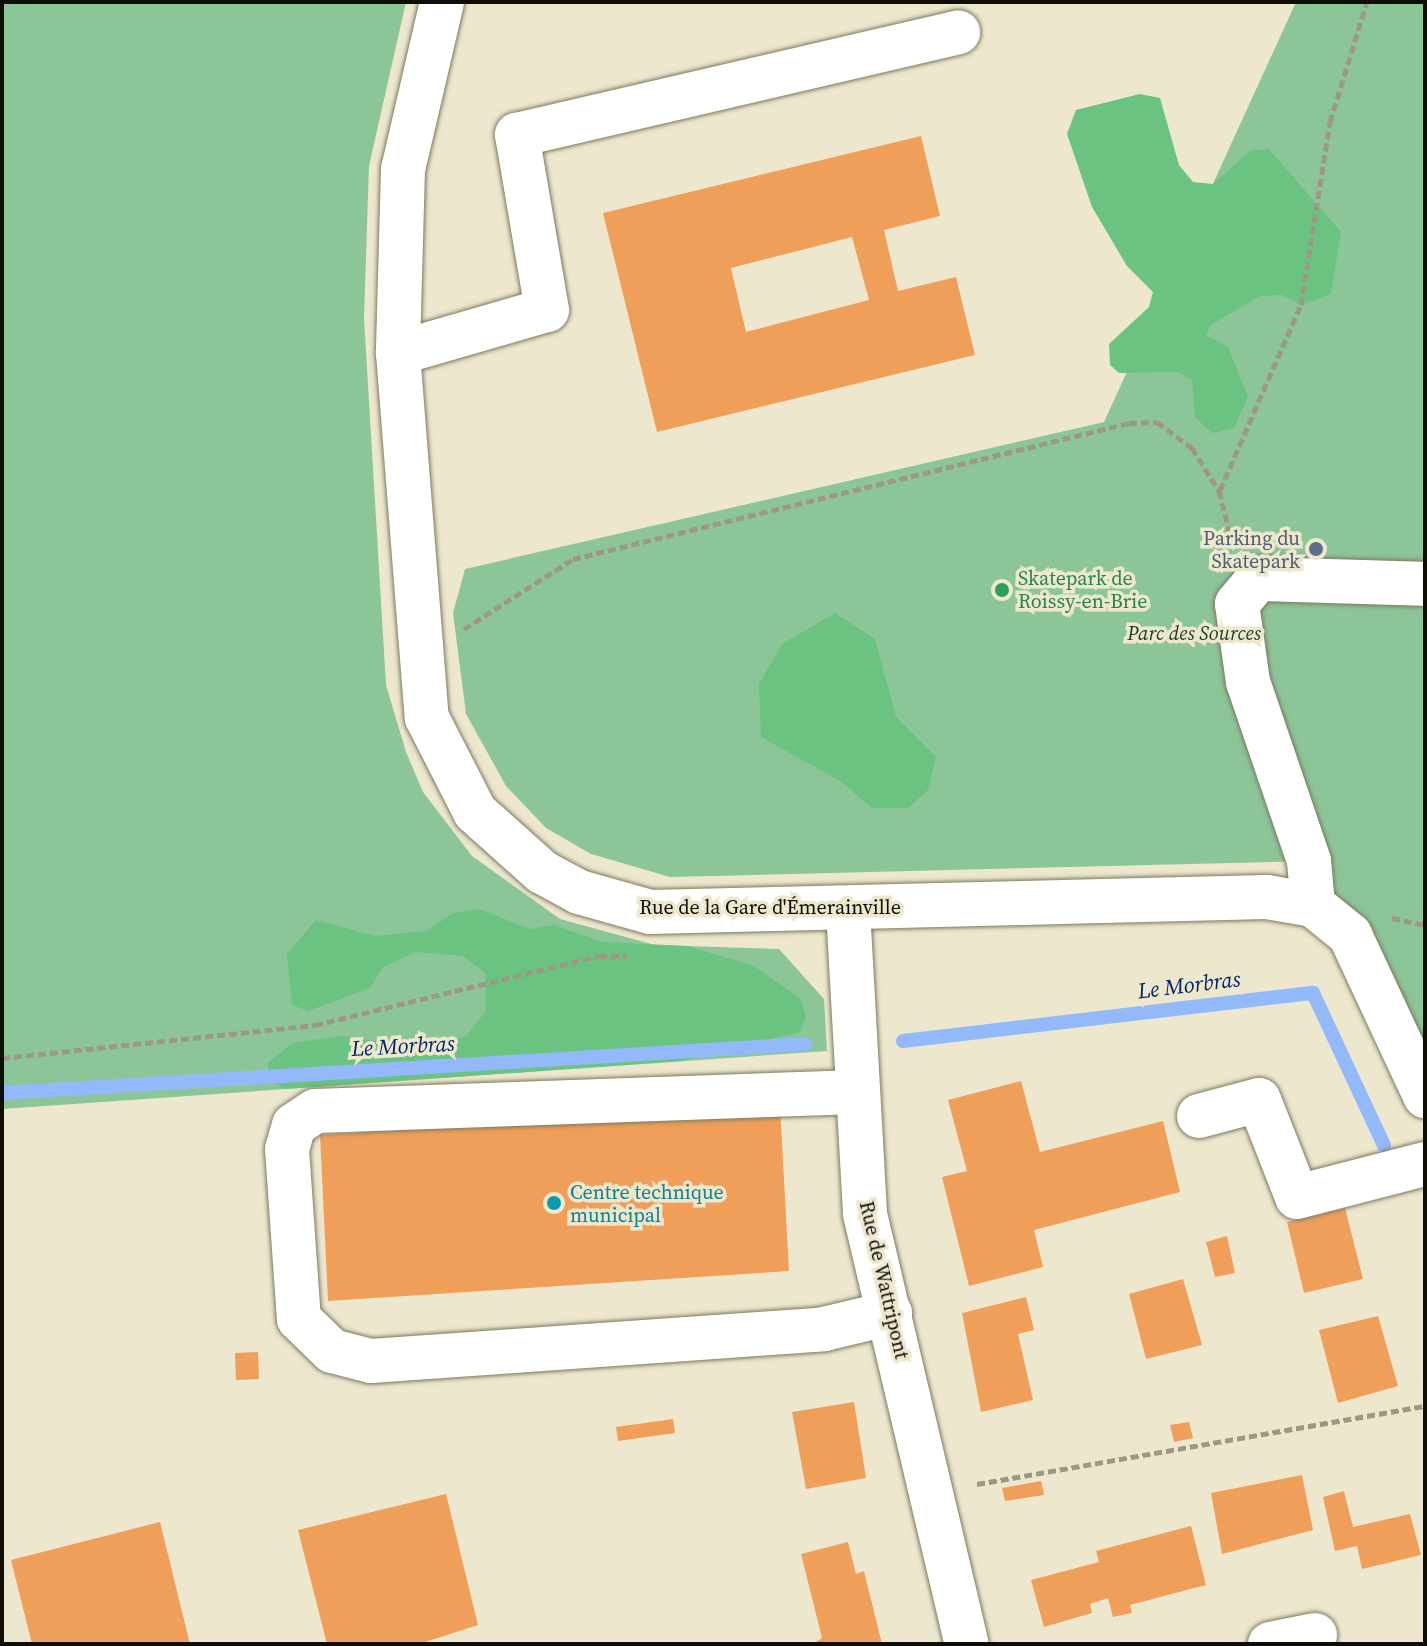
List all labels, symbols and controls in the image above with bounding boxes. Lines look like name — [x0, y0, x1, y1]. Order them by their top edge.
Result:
place label: Parking du Skatepark — [1203, 526, 1300, 573]
marker: Parking du Skatepark — [1307, 540, 1325, 558]
place label: Skatepark de Roissy-en-Brie — [1018, 566, 1147, 613]
marker: Skatepark de Roissy-en-Brie — [993, 581, 1011, 599]
park label: Parc des Sources — [1127, 621, 1261, 645]
street label: Rue de la Gare d'Émerainville — [639, 895, 901, 919]
water label: Le Morbras — [1136, 966, 1242, 1004]
water label: Le Morbras — [351, 1030, 455, 1062]
place label: Centre technique municipal — [570, 1180, 724, 1227]
marker: Centre technique municipal — [545, 1194, 563, 1212]
street label: Rue de Wattripont — [854, 1198, 914, 1362]

